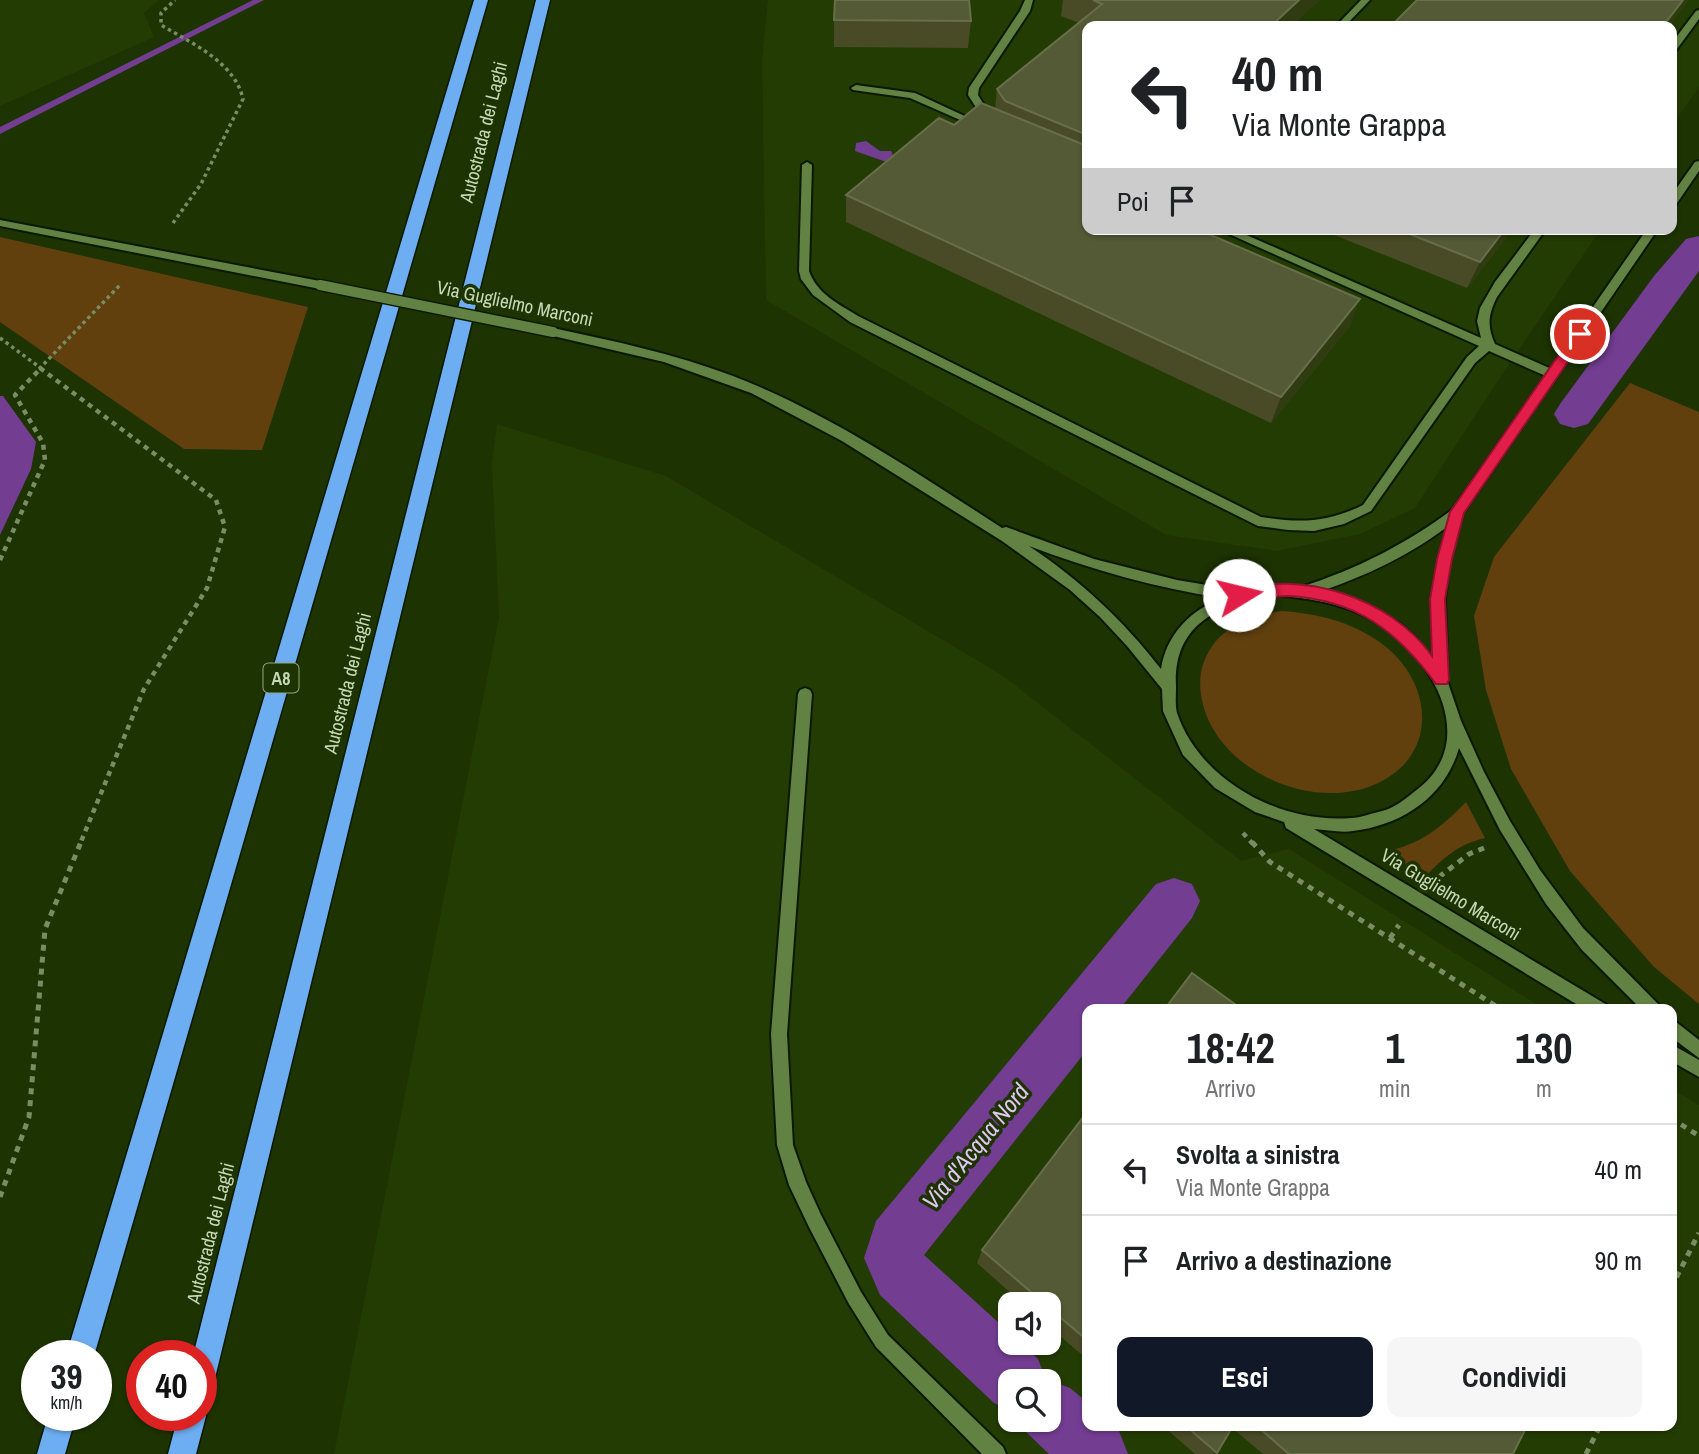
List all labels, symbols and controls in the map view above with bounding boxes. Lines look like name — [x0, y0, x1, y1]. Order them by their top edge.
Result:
text: 40 m — [1232, 40, 1324, 106]
icon: left — [1117, 49, 1208, 140]
street label: Autostrada dei Laghi — [453, 59, 513, 206]
text: Via Monte Grappa — [1232, 103, 1446, 146]
icon: arrive — [1163, 182, 1201, 220]
text: Poi — [1117, 184, 1149, 219]
street label: Via Guglielmo Marconi — [434, 274, 596, 332]
pin — [1550, 304, 1610, 364]
icon: arrive — [1561, 315, 1599, 353]
position arrow — [1202, 558, 1276, 632]
street label: Autostrada dei Laghi — [317, 610, 377, 757]
road number: A8 — [264, 664, 298, 692]
street label: Via Guglielmo Marconi — [1376, 842, 1526, 946]
text: 18:42 — [1187, 1020, 1275, 1076]
text: 1 — [1385, 1020, 1404, 1076]
text: 130 — [1515, 1020, 1573, 1076]
text: Arrivo — [1205, 1073, 1256, 1104]
text: min — [1379, 1073, 1411, 1104]
text: m — [1536, 1073, 1552, 1104]
water label: Via d'Acqua Nord — [914, 1076, 1036, 1216]
text: Svolta a sinistra — [1176, 1137, 1340, 1172]
icon: left — [1117, 1151, 1155, 1189]
text: 40 m — [1595, 1152, 1642, 1187]
street label: Autostrada dei Laghi — [180, 1160, 240, 1307]
text: Via Monte Grappa — [1176, 1172, 1330, 1203]
icon: arrive — [1117, 1242, 1155, 1280]
text: Arrivo a destinazione — [1176, 1243, 1392, 1278]
text: 90 m — [1595, 1243, 1642, 1278]
map controls — [998, 1292, 1061, 1432]
button: sound — [998, 1292, 1061, 1355]
button: Esci — [1117, 1337, 1373, 1417]
button: Condividi — [1387, 1337, 1642, 1417]
speed limit sign: 40 — [126, 1340, 217, 1431]
text: 39 — [51, 1353, 82, 1400]
button: search — [998, 1369, 1061, 1432]
text: km/h — [51, 1390, 83, 1415]

